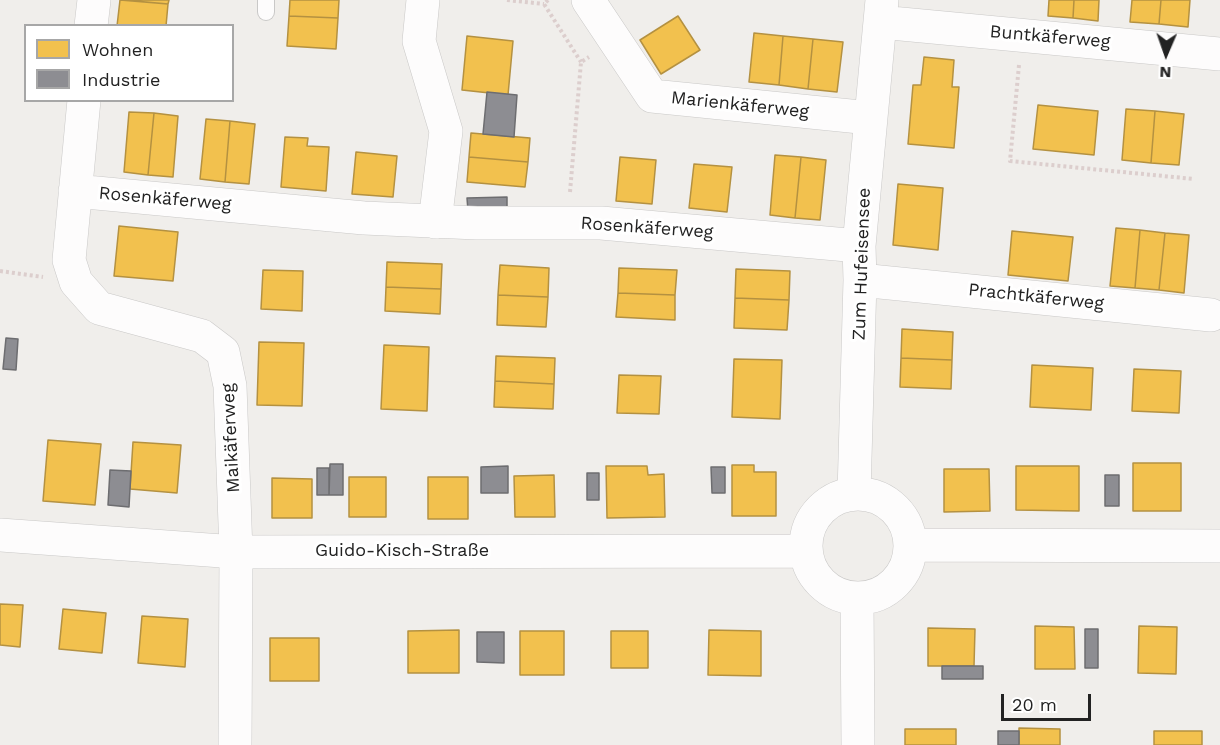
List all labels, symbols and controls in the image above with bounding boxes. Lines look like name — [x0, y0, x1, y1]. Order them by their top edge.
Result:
street label: Buntkäferweg — [989, 21, 1111, 53]
legend — [24, 24, 234, 102]
north arrow — [1136, 24, 1196, 84]
text: Wohnen — [82, 39, 153, 60]
text: N — [1159, 63, 1172, 82]
text: Industrie — [82, 69, 160, 90]
street label: Marienkäferweg — [670, 87, 810, 123]
street label: Rosenkäferweg — [98, 182, 232, 216]
street label: Zum Hufeisensee — [849, 187, 875, 341]
street label: Rosenkäferweg — [580, 213, 714, 243]
street label: Prachtkäferweg — [967, 279, 1105, 315]
street label: Maikäferweg — [217, 383, 245, 493]
street label: Guido-Kisch-Straße — [315, 540, 489, 562]
scale bar — [1004, 682, 1094, 720]
text: 20 m — [1012, 694, 1057, 715]

